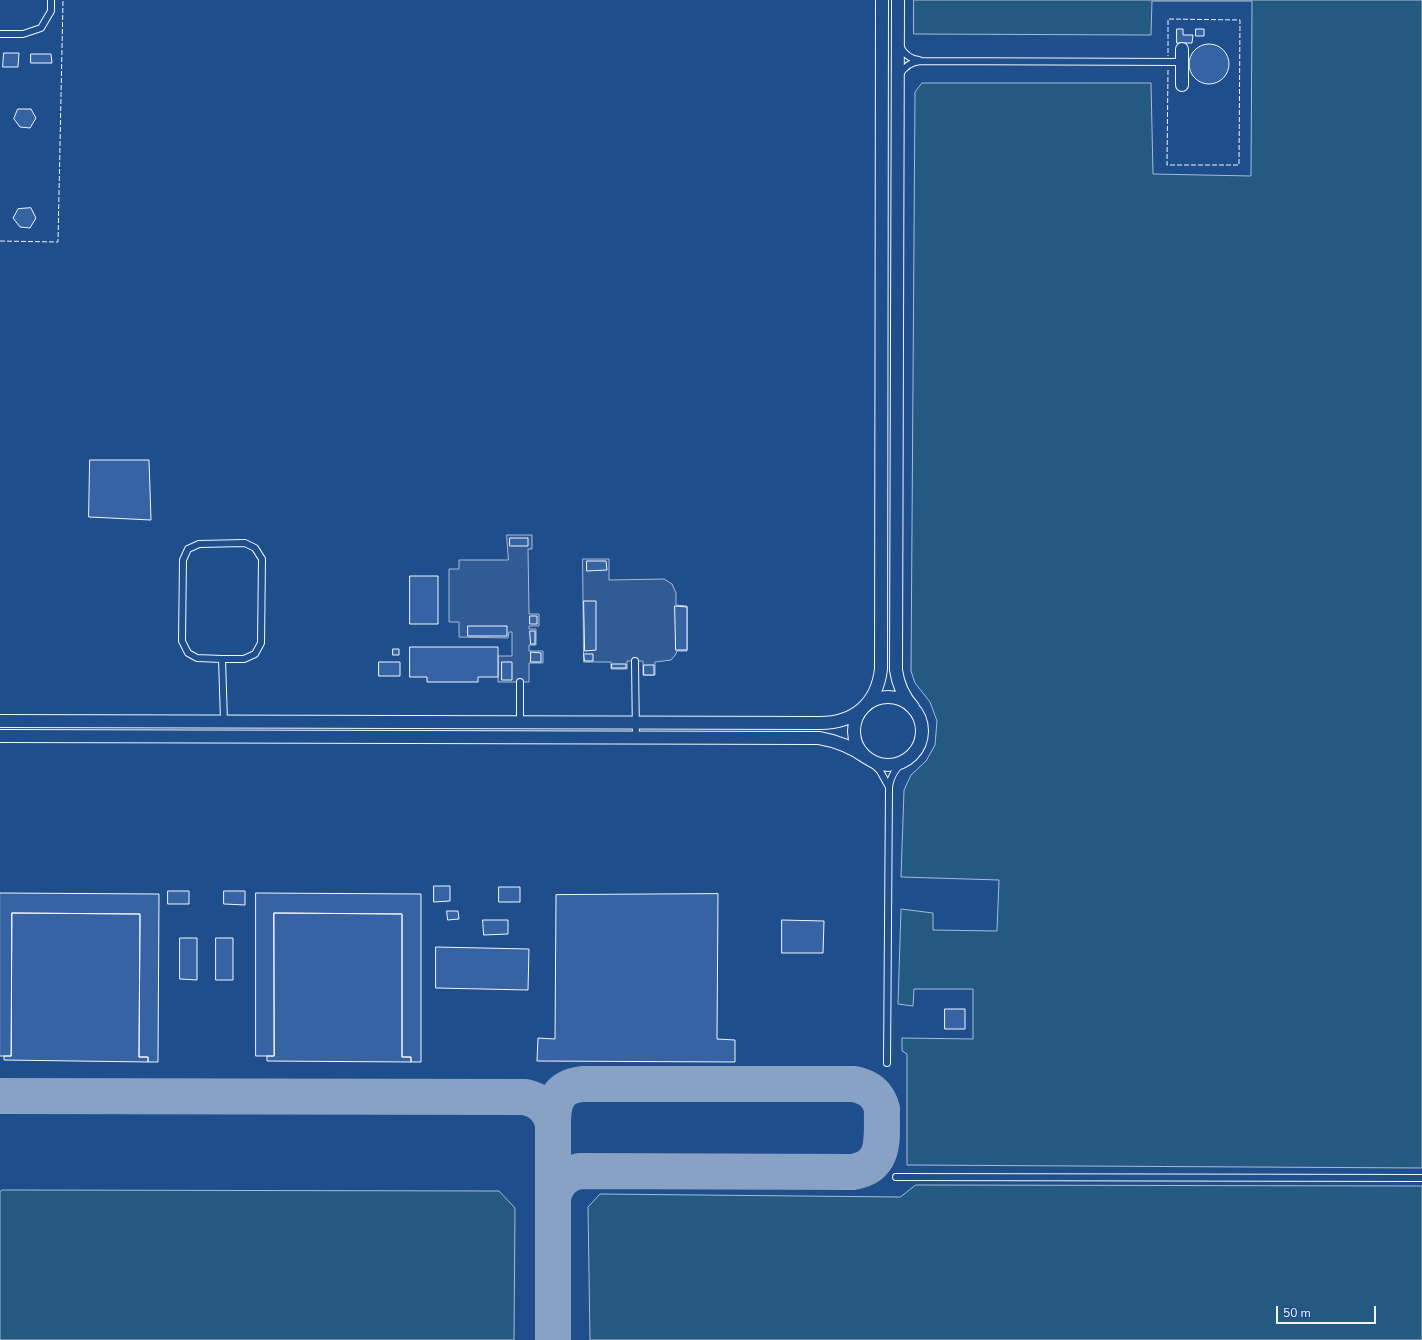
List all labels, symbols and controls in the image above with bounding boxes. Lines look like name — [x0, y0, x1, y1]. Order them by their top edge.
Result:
scale bar — [1278, 1298, 1378, 1324]
text: 50 m — [1283, 1305, 1311, 1321]

